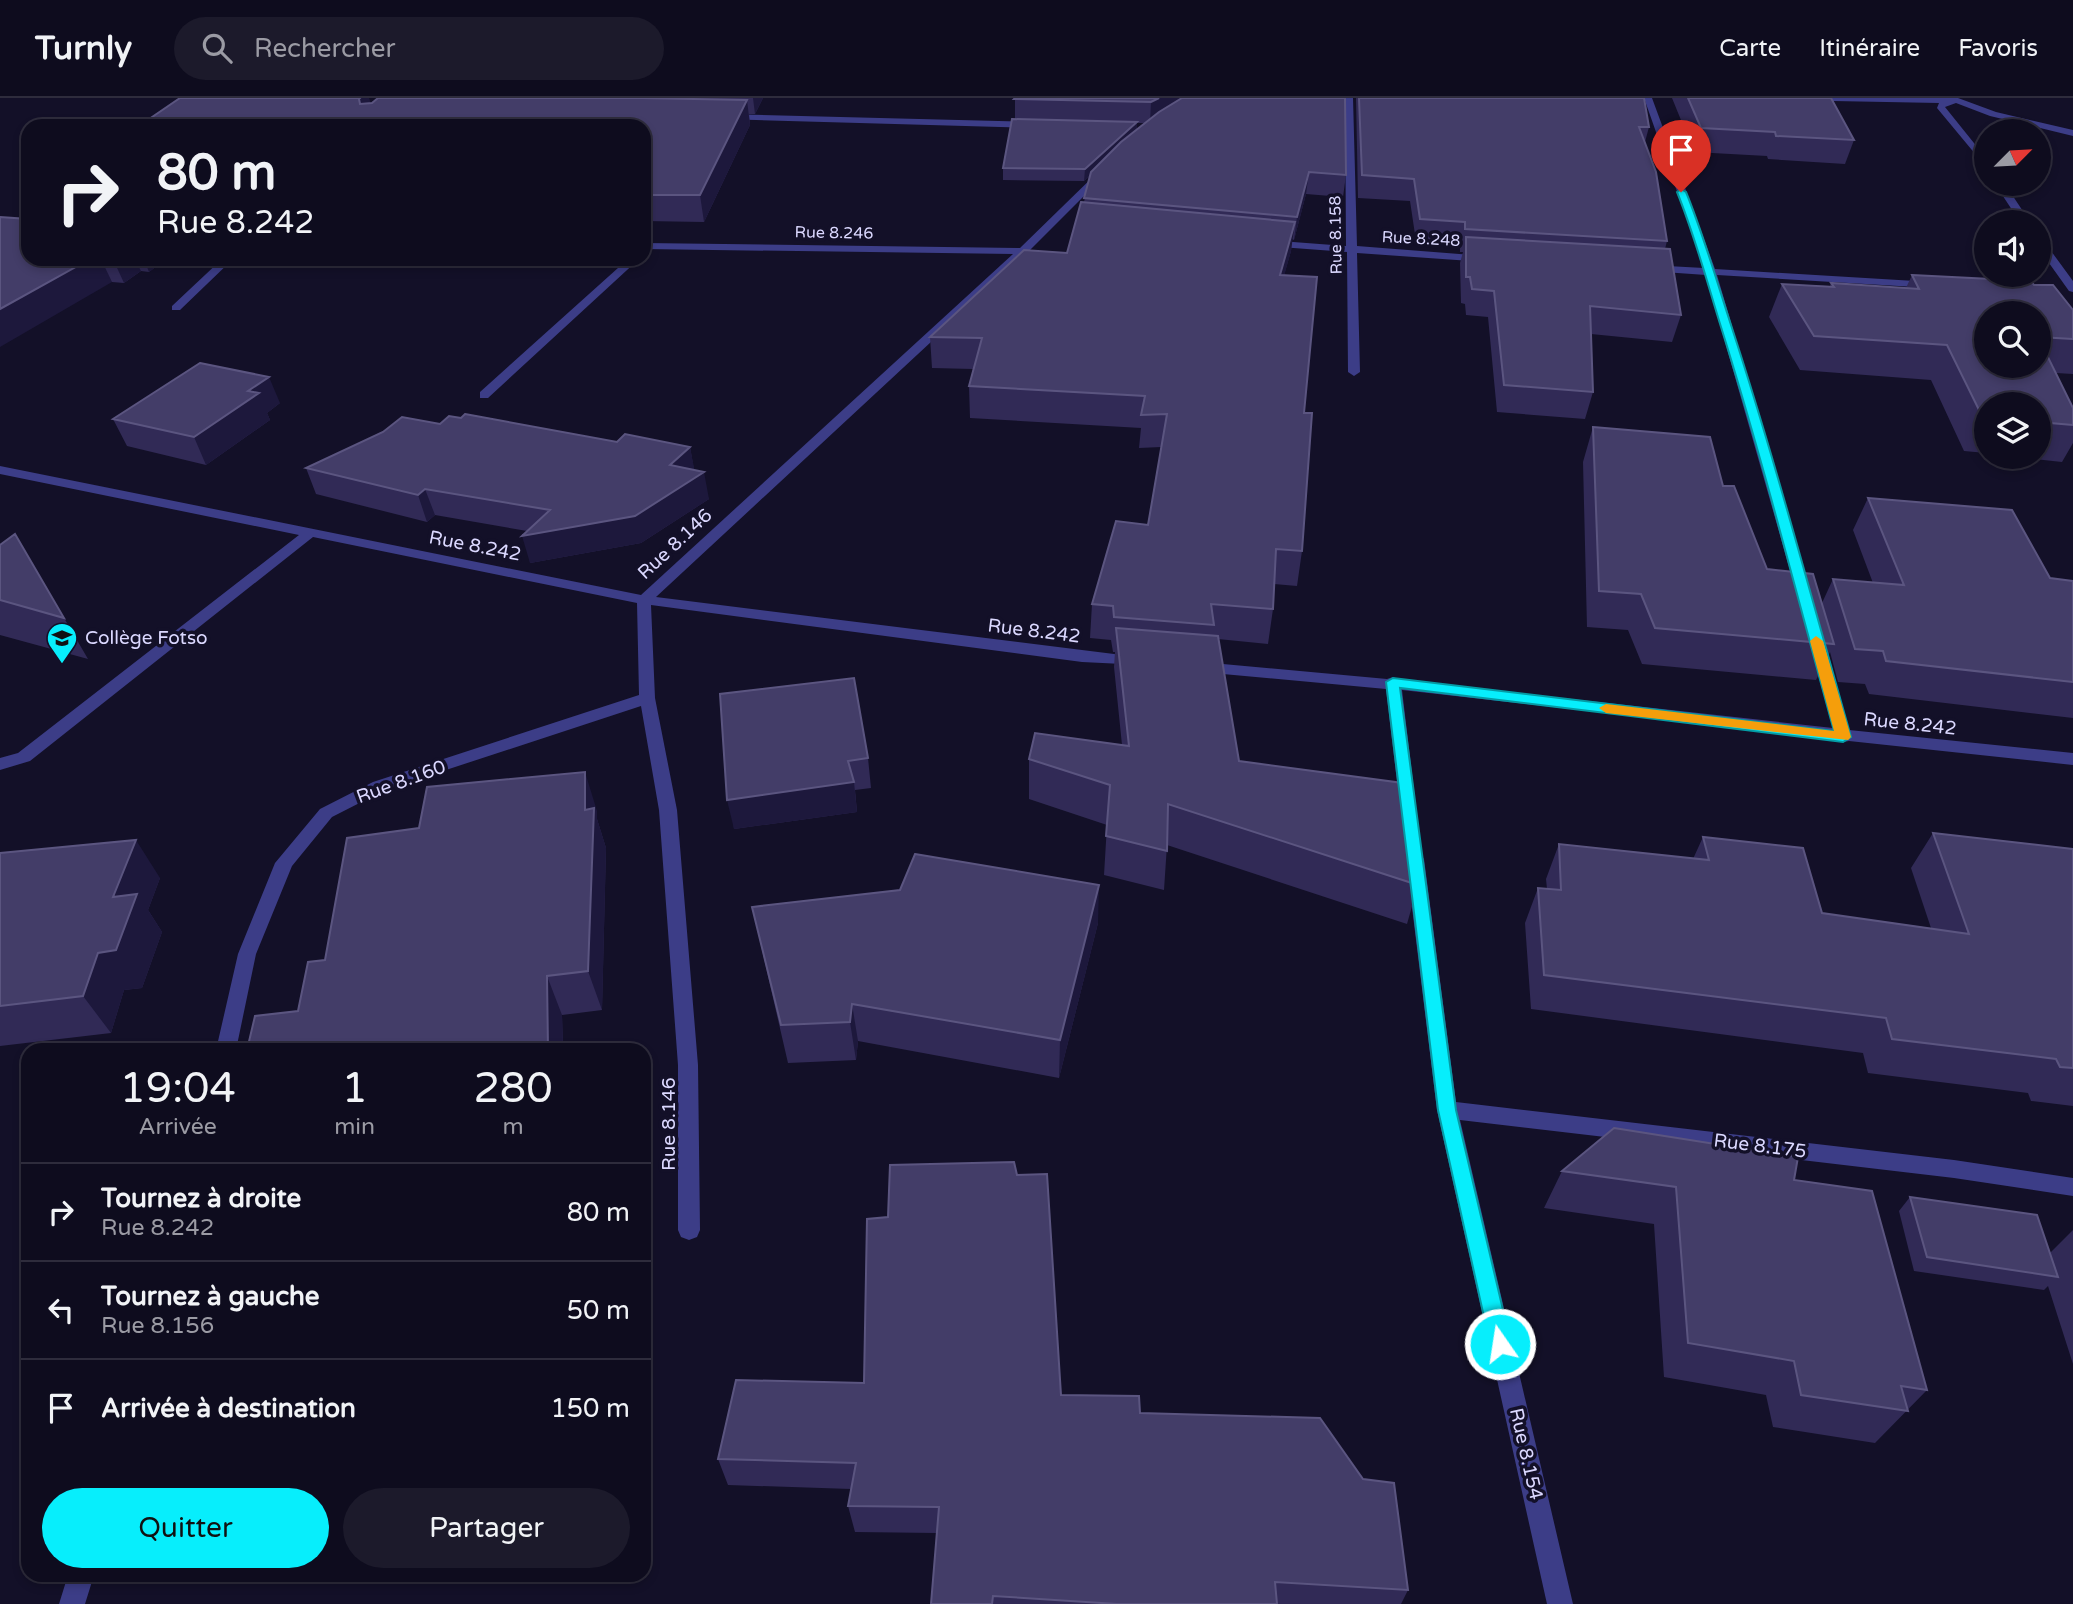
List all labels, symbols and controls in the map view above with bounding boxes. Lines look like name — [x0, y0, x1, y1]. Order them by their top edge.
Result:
search box — [174, 17, 664, 80]
text: Turnly — [35, 29, 132, 68]
icon: search — [198, 29, 236, 67]
text: Rechercher — [254, 33, 395, 64]
text: Carte — [1719, 34, 1781, 63]
text: Itinéraire — [1819, 34, 1920, 63]
text: Favoris — [1958, 34, 2038, 63]
north arrow — [1974, 119, 2051, 196]
map controls — [1974, 119, 2051, 469]
pin — [1651, 120, 1711, 192]
icon: arrive — [1662, 131, 1700, 169]
text: 80 m — [157, 144, 276, 203]
icon: right — [42, 147, 133, 238]
street label: Rue 8.158 — [1325, 195, 1347, 275]
text: Rue 8.242 — [157, 204, 314, 242]
button: sound — [1974, 210, 2051, 287]
street label: Rue 8.246 — [794, 222, 874, 244]
street label: Rue 8.248 — [1381, 227, 1461, 251]
button: search — [1974, 301, 2051, 378]
button: layers — [1974, 392, 2051, 469]
street label: Rue 8.146 — [633, 504, 717, 584]
street label: Rue 8.242 — [427, 526, 523, 566]
street label: Rue 8.242 — [986, 614, 1082, 648]
school or university icon: Collège Fotso — [45, 621, 79, 665]
place label: Collège Fotso — [85, 627, 208, 649]
street label: Rue 8.242 — [1862, 708, 1958, 740]
street label: Rue 8.160 — [353, 756, 449, 808]
text: 19:04 — [119, 1063, 236, 1114]
text: 1 — [341, 1063, 368, 1114]
text: 280 — [473, 1063, 553, 1114]
street label: Rue 8.146 — [658, 1077, 680, 1171]
text: Arrivée — [138, 1113, 217, 1141]
text: min — [334, 1113, 375, 1141]
text: m — [502, 1113, 524, 1141]
street label: Rue 8.175 — [1712, 1129, 1808, 1163]
text: Tournez à droite — [101, 1183, 301, 1214]
icon: right — [42, 1193, 80, 1231]
text: 80 m — [567, 1197, 630, 1228]
text: Rue 8.242 — [101, 1214, 214, 1242]
text: Tournez à gauche — [101, 1281, 320, 1312]
icon: left — [42, 1291, 80, 1329]
text: 50 m — [567, 1295, 630, 1326]
position arrow — [1463, 1307, 1537, 1381]
text: Rue 8.156 — [101, 1312, 214, 1340]
icon: arrive — [42, 1389, 80, 1427]
text: Arrivée à destination — [101, 1393, 356, 1424]
text: 150 m — [550, 1393, 630, 1424]
street label: Rue 8.154 — [1505, 1406, 1547, 1502]
button: Quitter — [42, 1488, 329, 1568]
button: Partager — [343, 1488, 630, 1568]

